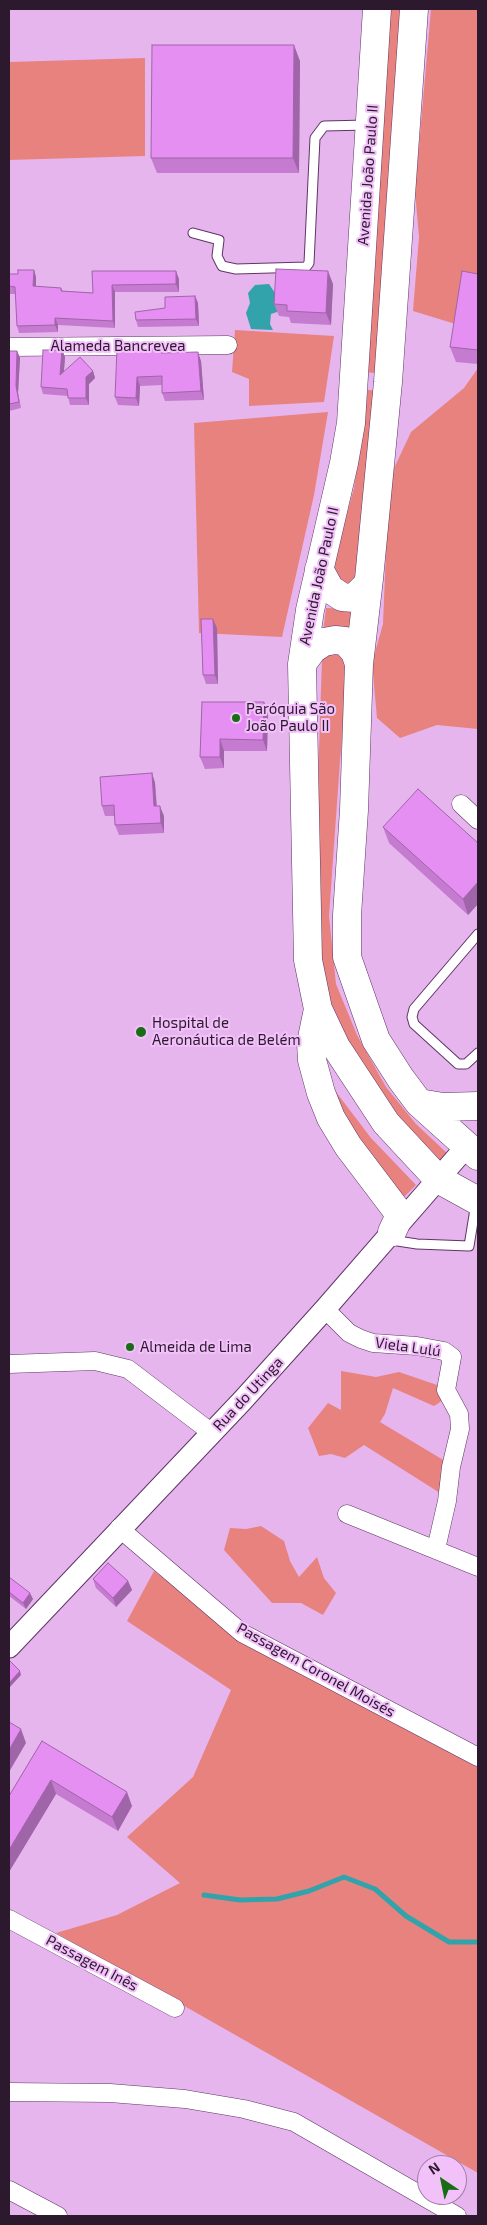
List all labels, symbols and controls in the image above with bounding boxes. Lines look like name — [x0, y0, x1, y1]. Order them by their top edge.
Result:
street label: Avenida João Paulo II — [354, 104, 382, 246]
street label: Alameda Bancrevea — [51, 337, 185, 355]
street label: Avenida João Paulo II — [296, 505, 342, 647]
place label: Paróquia São João Paulo II — [246, 700, 335, 735]
marker: Paróquia São João Paulo II — [230, 712, 242, 724]
place label: Hospital de Aeronáutica de Belém — [152, 1014, 301, 1049]
marker: Hospital de Aeronáutica de Belém — [134, 1025, 148, 1039]
street label: Viela Lulú — [374, 1333, 442, 1361]
place label: Almeida de Lima — [140, 1338, 252, 1356]
marker: Almeida de Lima — [124, 1341, 136, 1353]
street label: Rua do Utinga — [209, 1353, 287, 1435]
street label: Passagem Coronel Moisés — [234, 1619, 398, 1721]
street label: Passagem Inês — [43, 1931, 141, 1995]
north arrow — [417, 2155, 467, 2205]
text: N — [425, 2158, 443, 2178]

